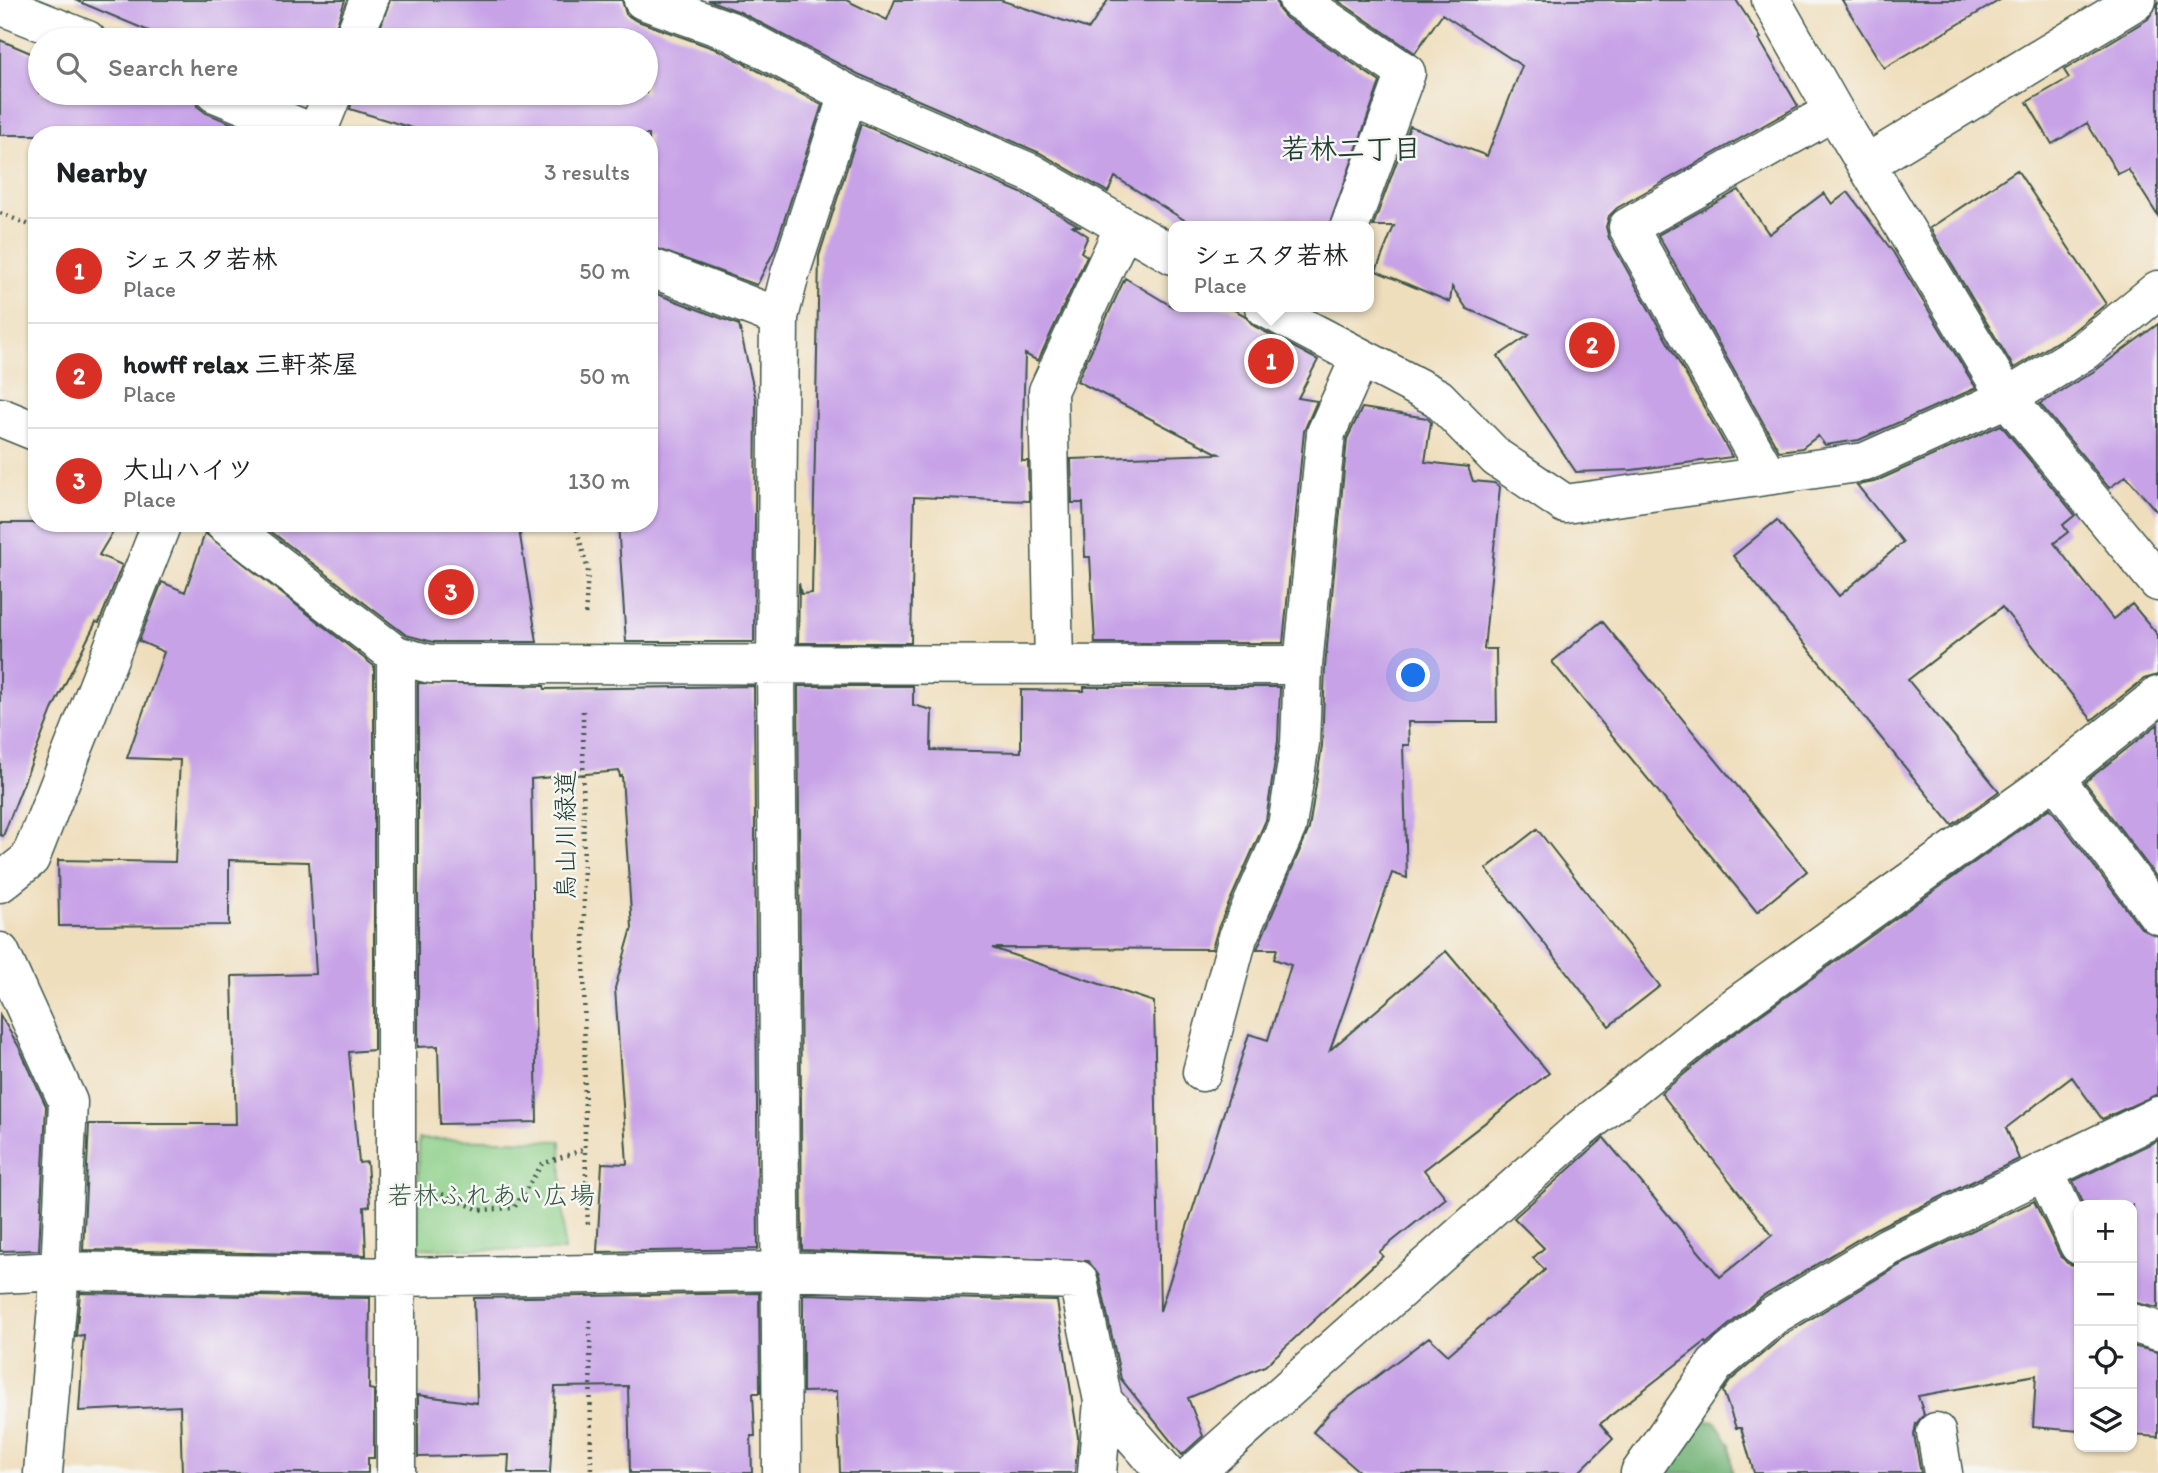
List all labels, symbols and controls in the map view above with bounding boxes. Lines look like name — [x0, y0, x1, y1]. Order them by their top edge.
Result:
search box — [28, 28, 658, 105]
icon: search — [52, 48, 90, 86]
text: Search here — [108, 51, 238, 83]
district label: 若林二丁目 — [1281, 131, 1421, 165]
text: Nearby — [56, 153, 147, 190]
text: 3 results — [544, 158, 630, 186]
popup — [1168, 221, 1374, 312]
text: シェスタ若林 — [1194, 239, 1348, 271]
text: シェスタ若林 — [123, 243, 277, 275]
text: 1 — [74, 257, 84, 285]
text: 50 m — [579, 257, 630, 285]
text: Place — [1194, 271, 1247, 299]
text: Place — [123, 275, 176, 303]
pin: 2 — [1569, 319, 1615, 371]
pin: 1 — [1248, 335, 1294, 387]
text: howff relax 三軒茶屋 — [123, 348, 358, 380]
text: 2 — [73, 362, 85, 390]
text: 50 m — [579, 362, 630, 390]
text: Place — [123, 380, 176, 408]
text: 大山ハイツ — [123, 453, 253, 485]
text: 3 — [73, 467, 85, 495]
text: 130 m — [568, 467, 630, 495]
text: Place — [123, 485, 176, 513]
pin: 3 — [428, 566, 474, 618]
your location — [1396, 658, 1430, 692]
street label: 烏山川緑道 — [549, 770, 581, 900]
park label: 若林ふれあい広場 — [387, 1179, 595, 1211]
map controls — [2074, 1200, 2137, 1452]
button: + — [2074, 1200, 2137, 1263]
button: − — [2074, 1263, 2137, 1326]
button: locate — [2074, 1326, 2137, 1389]
button: layers — [2074, 1389, 2137, 1452]

